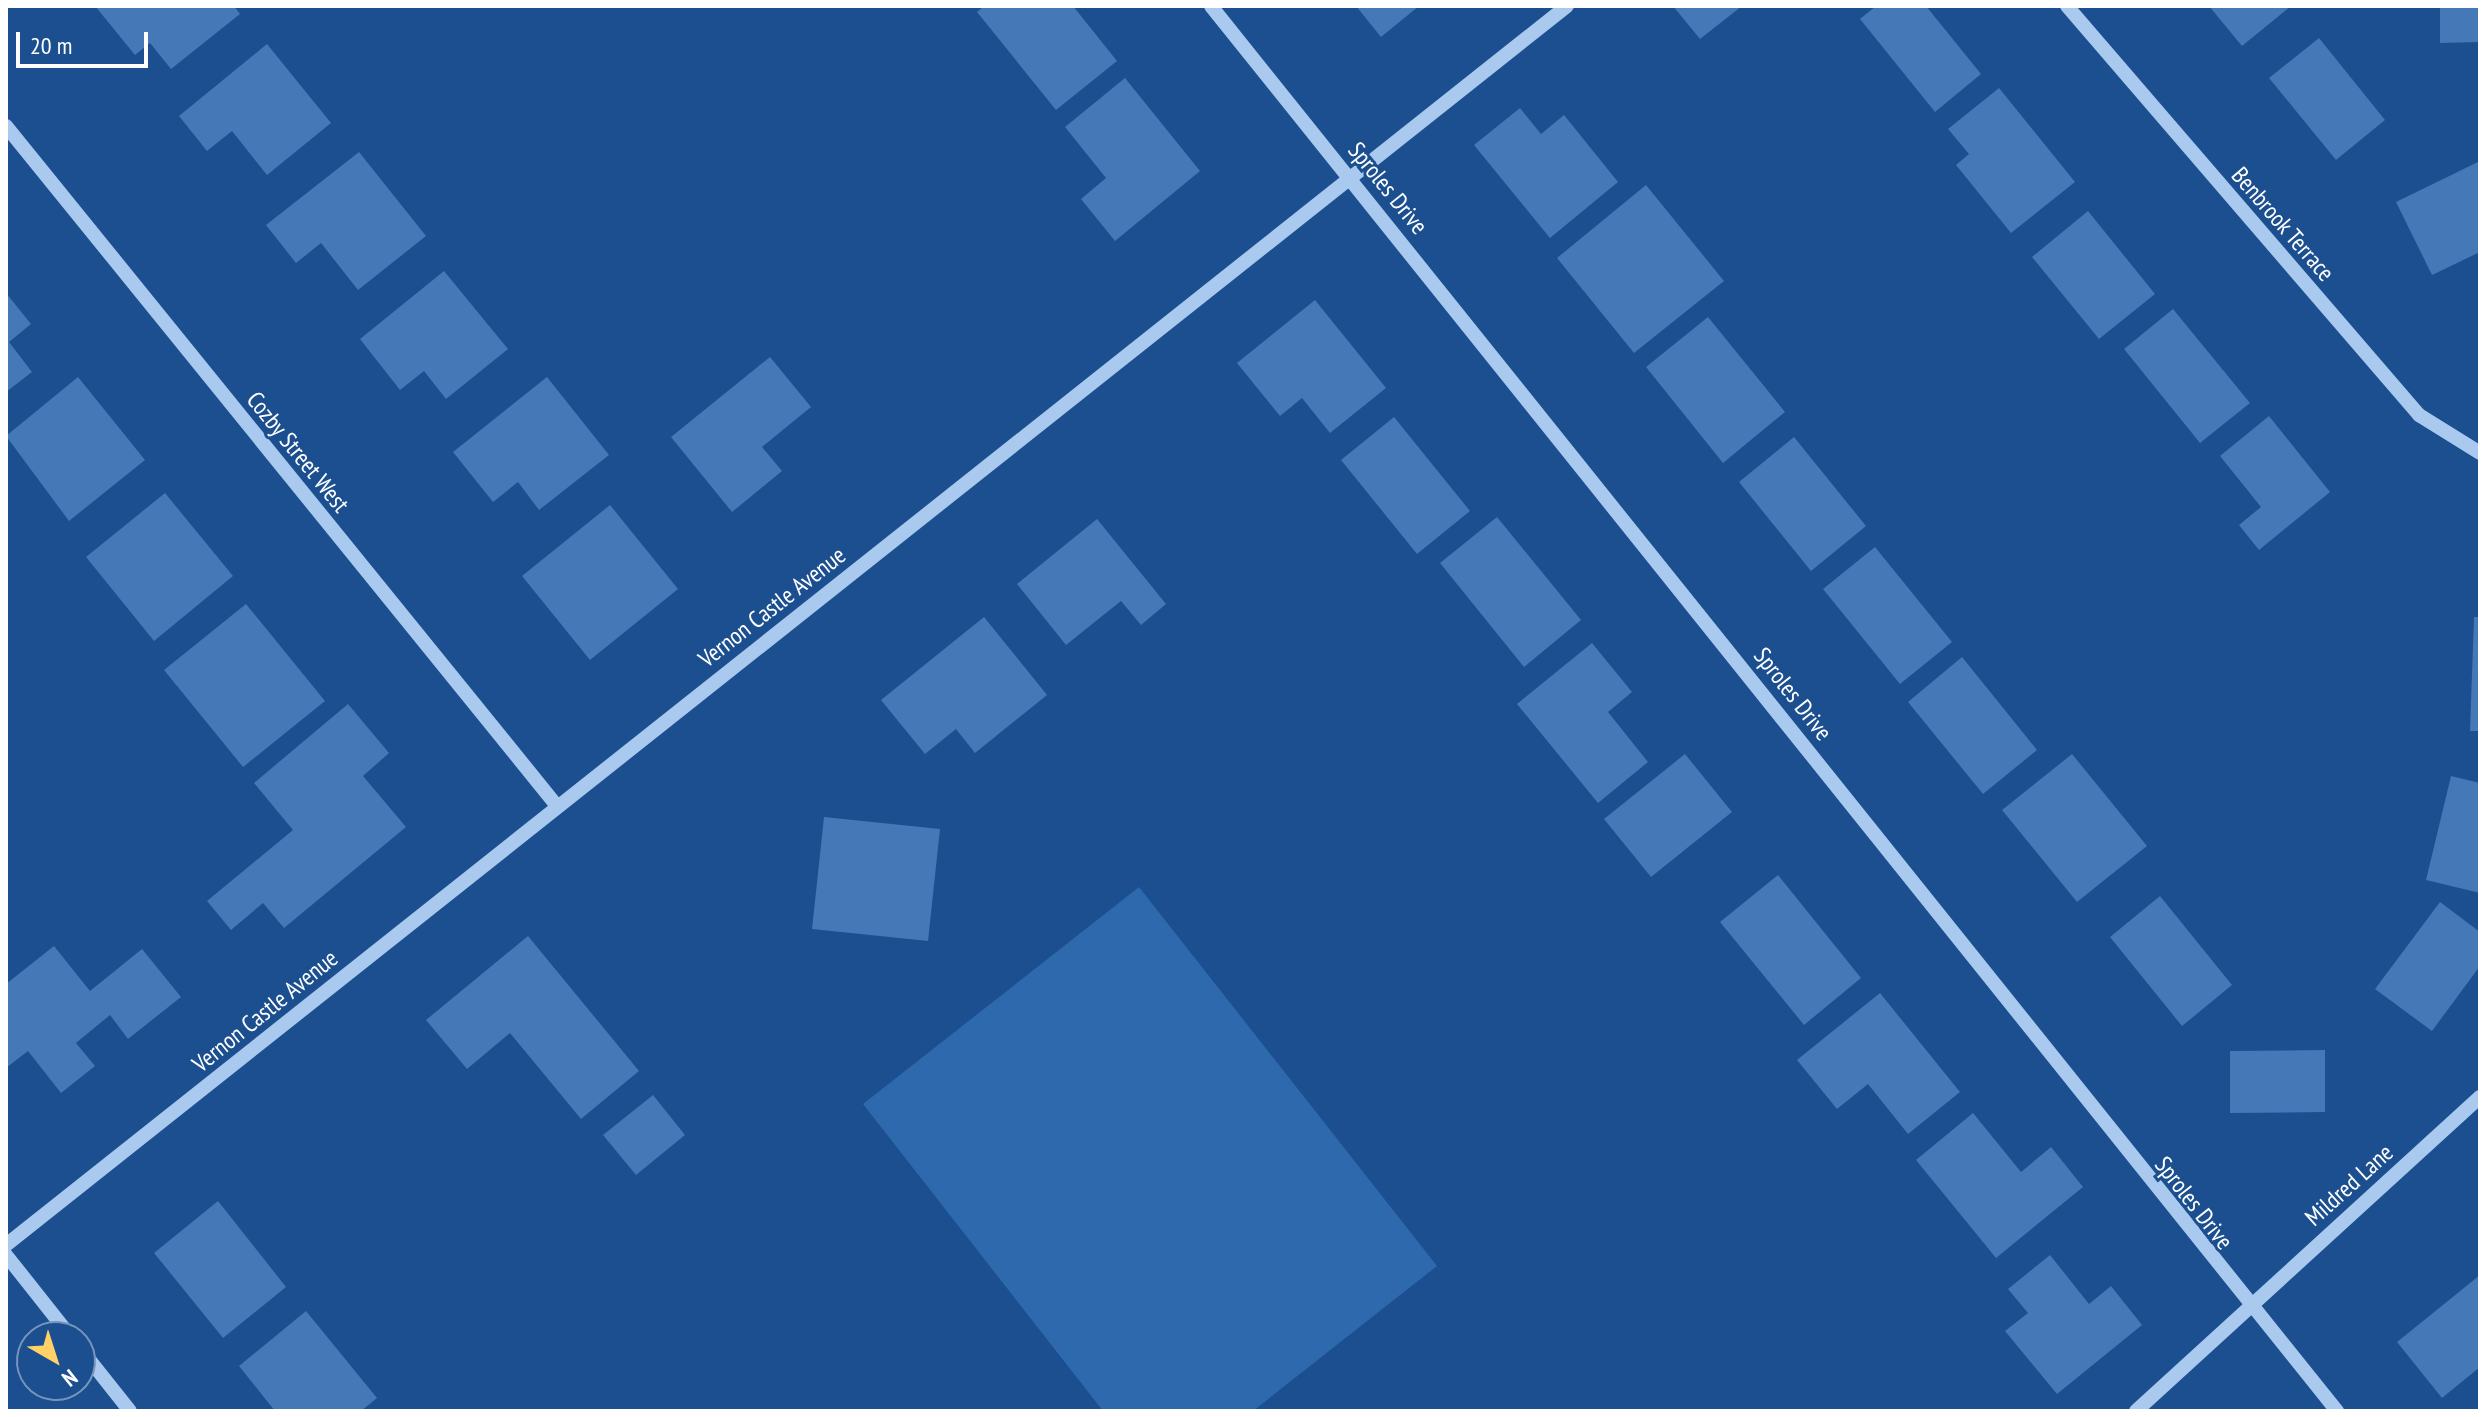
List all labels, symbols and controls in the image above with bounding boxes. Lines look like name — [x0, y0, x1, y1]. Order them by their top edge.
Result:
scale bar — [20, 16, 152, 66]
text: 20 m — [30, 30, 72, 61]
street label: Sproles Drive — [1342, 136, 1434, 240]
street label: Benbrook Terrace — [2225, 161, 2341, 287]
street label: Cozby Street West — [240, 385, 356, 519]
street label: Vernon Castle Avenue — [693, 540, 851, 674]
street label: Sproles Drive — [1748, 642, 1838, 746]
street label: Vernon Castle Avenue — [186, 943, 344, 1079]
street label: Mildred Lane — [2299, 1138, 2399, 1232]
street label: Sproles Drive — [2149, 1151, 2239, 1255]
north arrow — [16, 1321, 96, 1401]
text: N — [56, 1363, 83, 1393]

